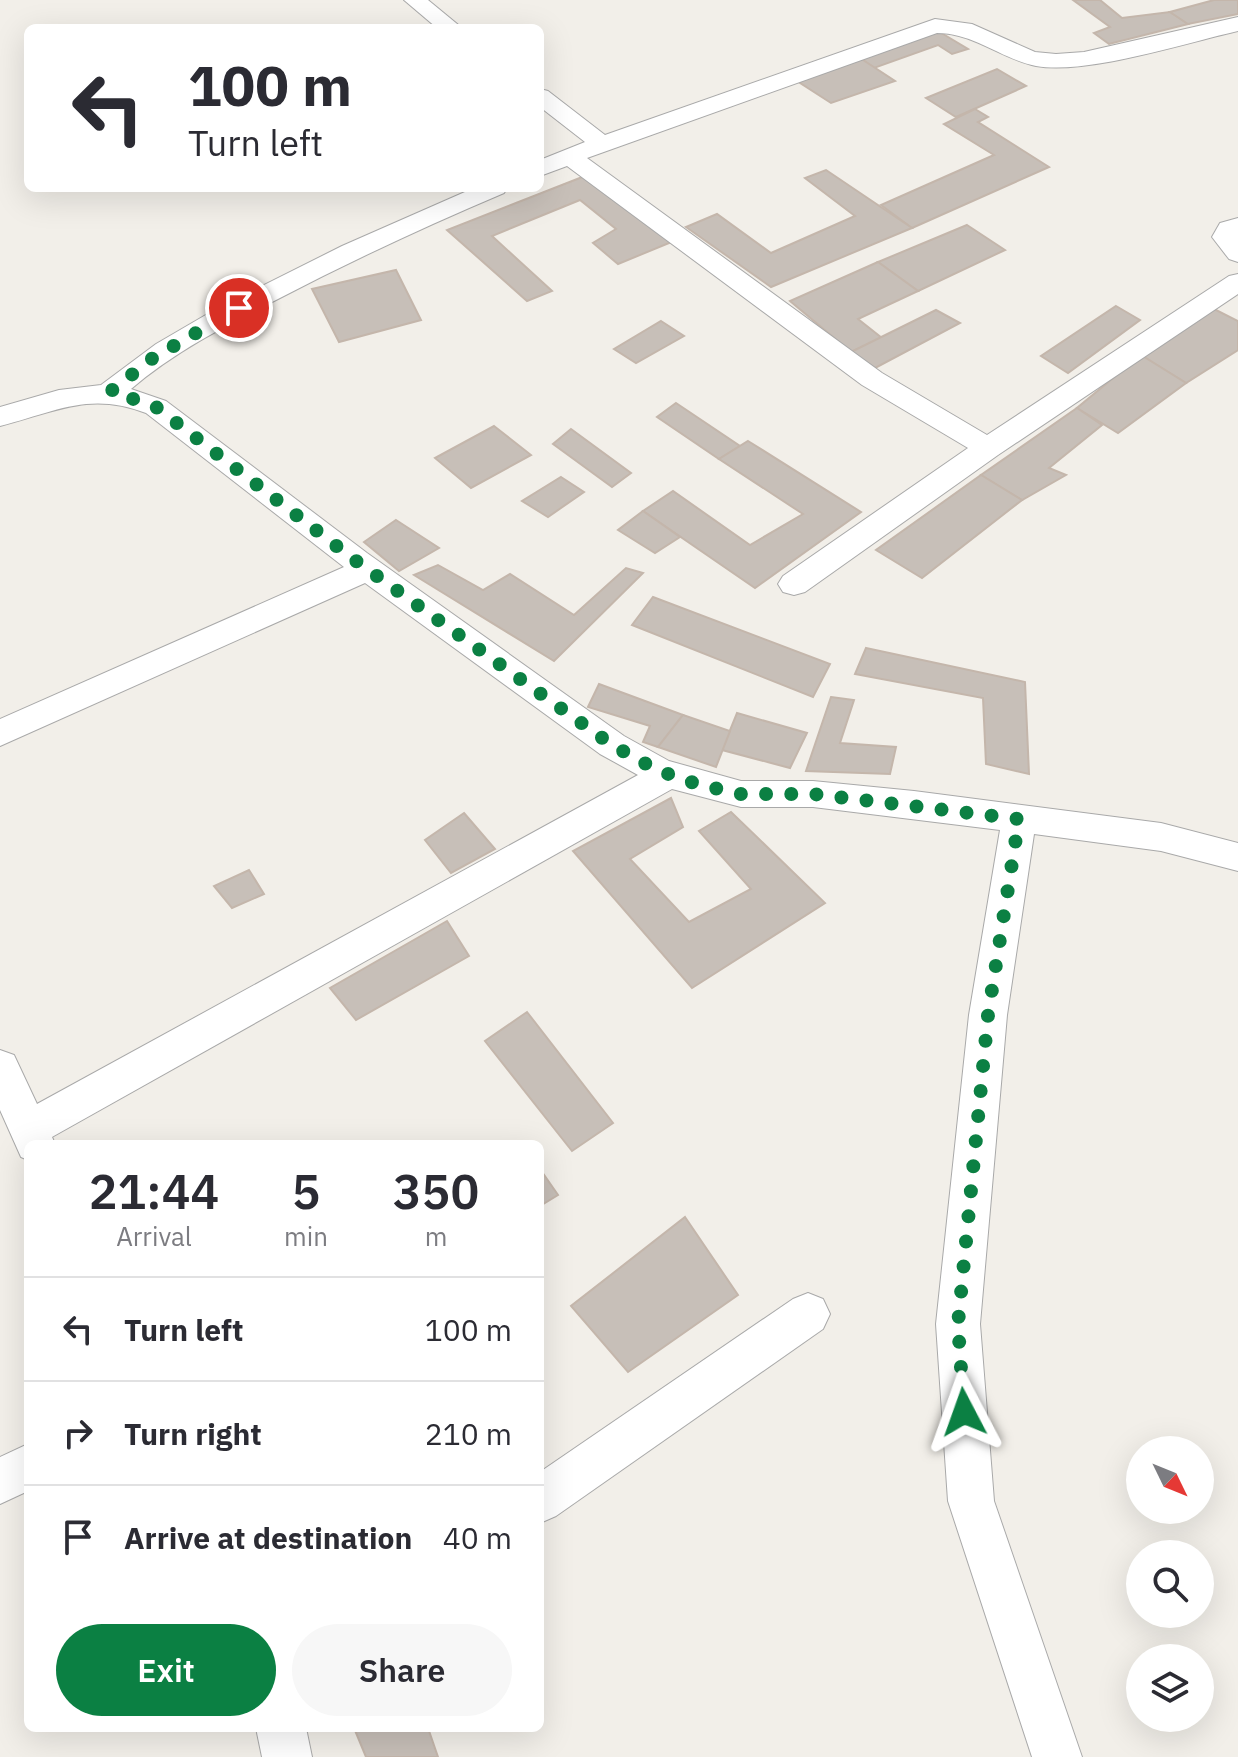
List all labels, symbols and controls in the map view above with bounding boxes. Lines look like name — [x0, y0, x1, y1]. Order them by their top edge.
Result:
text: 100 m — [188, 49, 352, 121]
icon: left — [56, 56, 160, 160]
text: Turn left — [188, 119, 323, 166]
pin — [205, 274, 273, 342]
icon: arrive — [217, 286, 261, 330]
text: 21:44 — [89, 1160, 219, 1222]
text: 5 — [292, 1160, 320, 1222]
text: 350 — [393, 1160, 479, 1222]
text: Arrival — [116, 1219, 192, 1253]
text: min — [284, 1219, 328, 1253]
text: m — [425, 1219, 447, 1253]
icon: left — [56, 1307, 100, 1351]
text: Turn left — [124, 1310, 243, 1349]
text: 100 m — [425, 1310, 512, 1349]
position arrow — [922, 1370, 1006, 1454]
icon: right — [56, 1411, 100, 1455]
text: Turn right — [124, 1414, 262, 1453]
text: 210 m — [425, 1414, 512, 1453]
north arrow — [1126, 1436, 1214, 1524]
map controls — [1126, 1436, 1214, 1732]
icon: arrive — [56, 1515, 100, 1559]
text: Arrive at destination — [124, 1518, 412, 1557]
text: 40 m — [443, 1518, 512, 1557]
button: search — [1126, 1540, 1214, 1628]
button: Exit — [56, 1624, 276, 1716]
button: Share — [292, 1624, 512, 1716]
button: layers — [1126, 1644, 1214, 1732]

